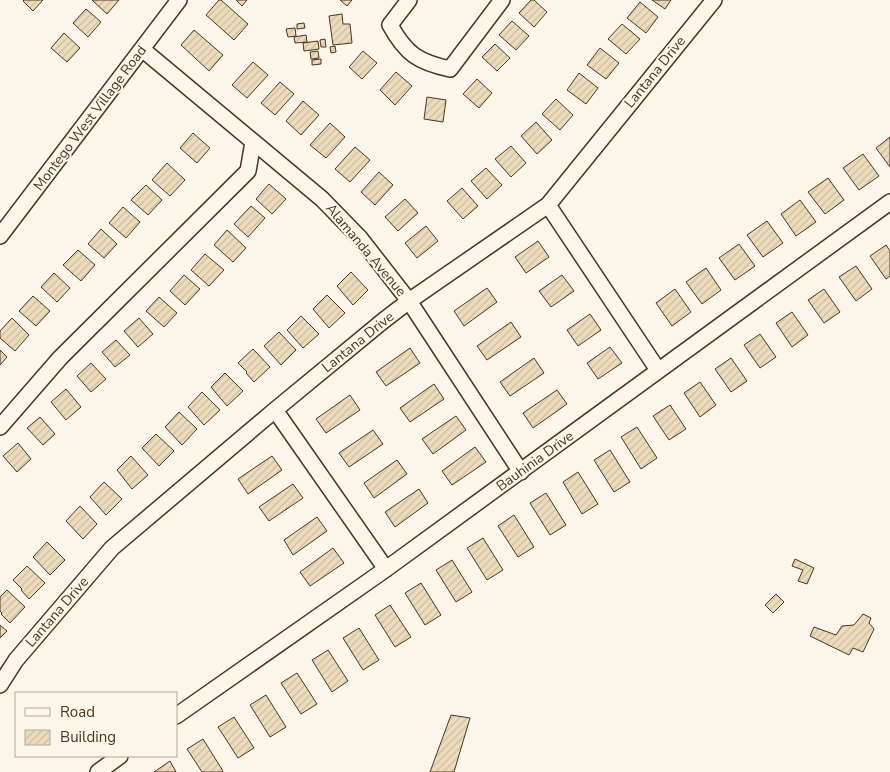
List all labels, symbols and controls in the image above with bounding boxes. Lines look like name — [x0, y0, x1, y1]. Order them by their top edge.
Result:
street label: Lantana Drive — [620, 32, 690, 112]
street label: Montego West Village Road — [29, 42, 151, 194]
street label: Alamanda Avenue — [321, 199, 411, 301]
street label: Lantana Drive — [318, 307, 398, 377]
street label: Bauhinia Drive — [492, 426, 578, 496]
street label: Lantana Drive — [21, 573, 93, 651]
legend — [15, 692, 178, 757]
text: Road — [60, 702, 95, 722]
text: Building — [60, 727, 116, 747]

